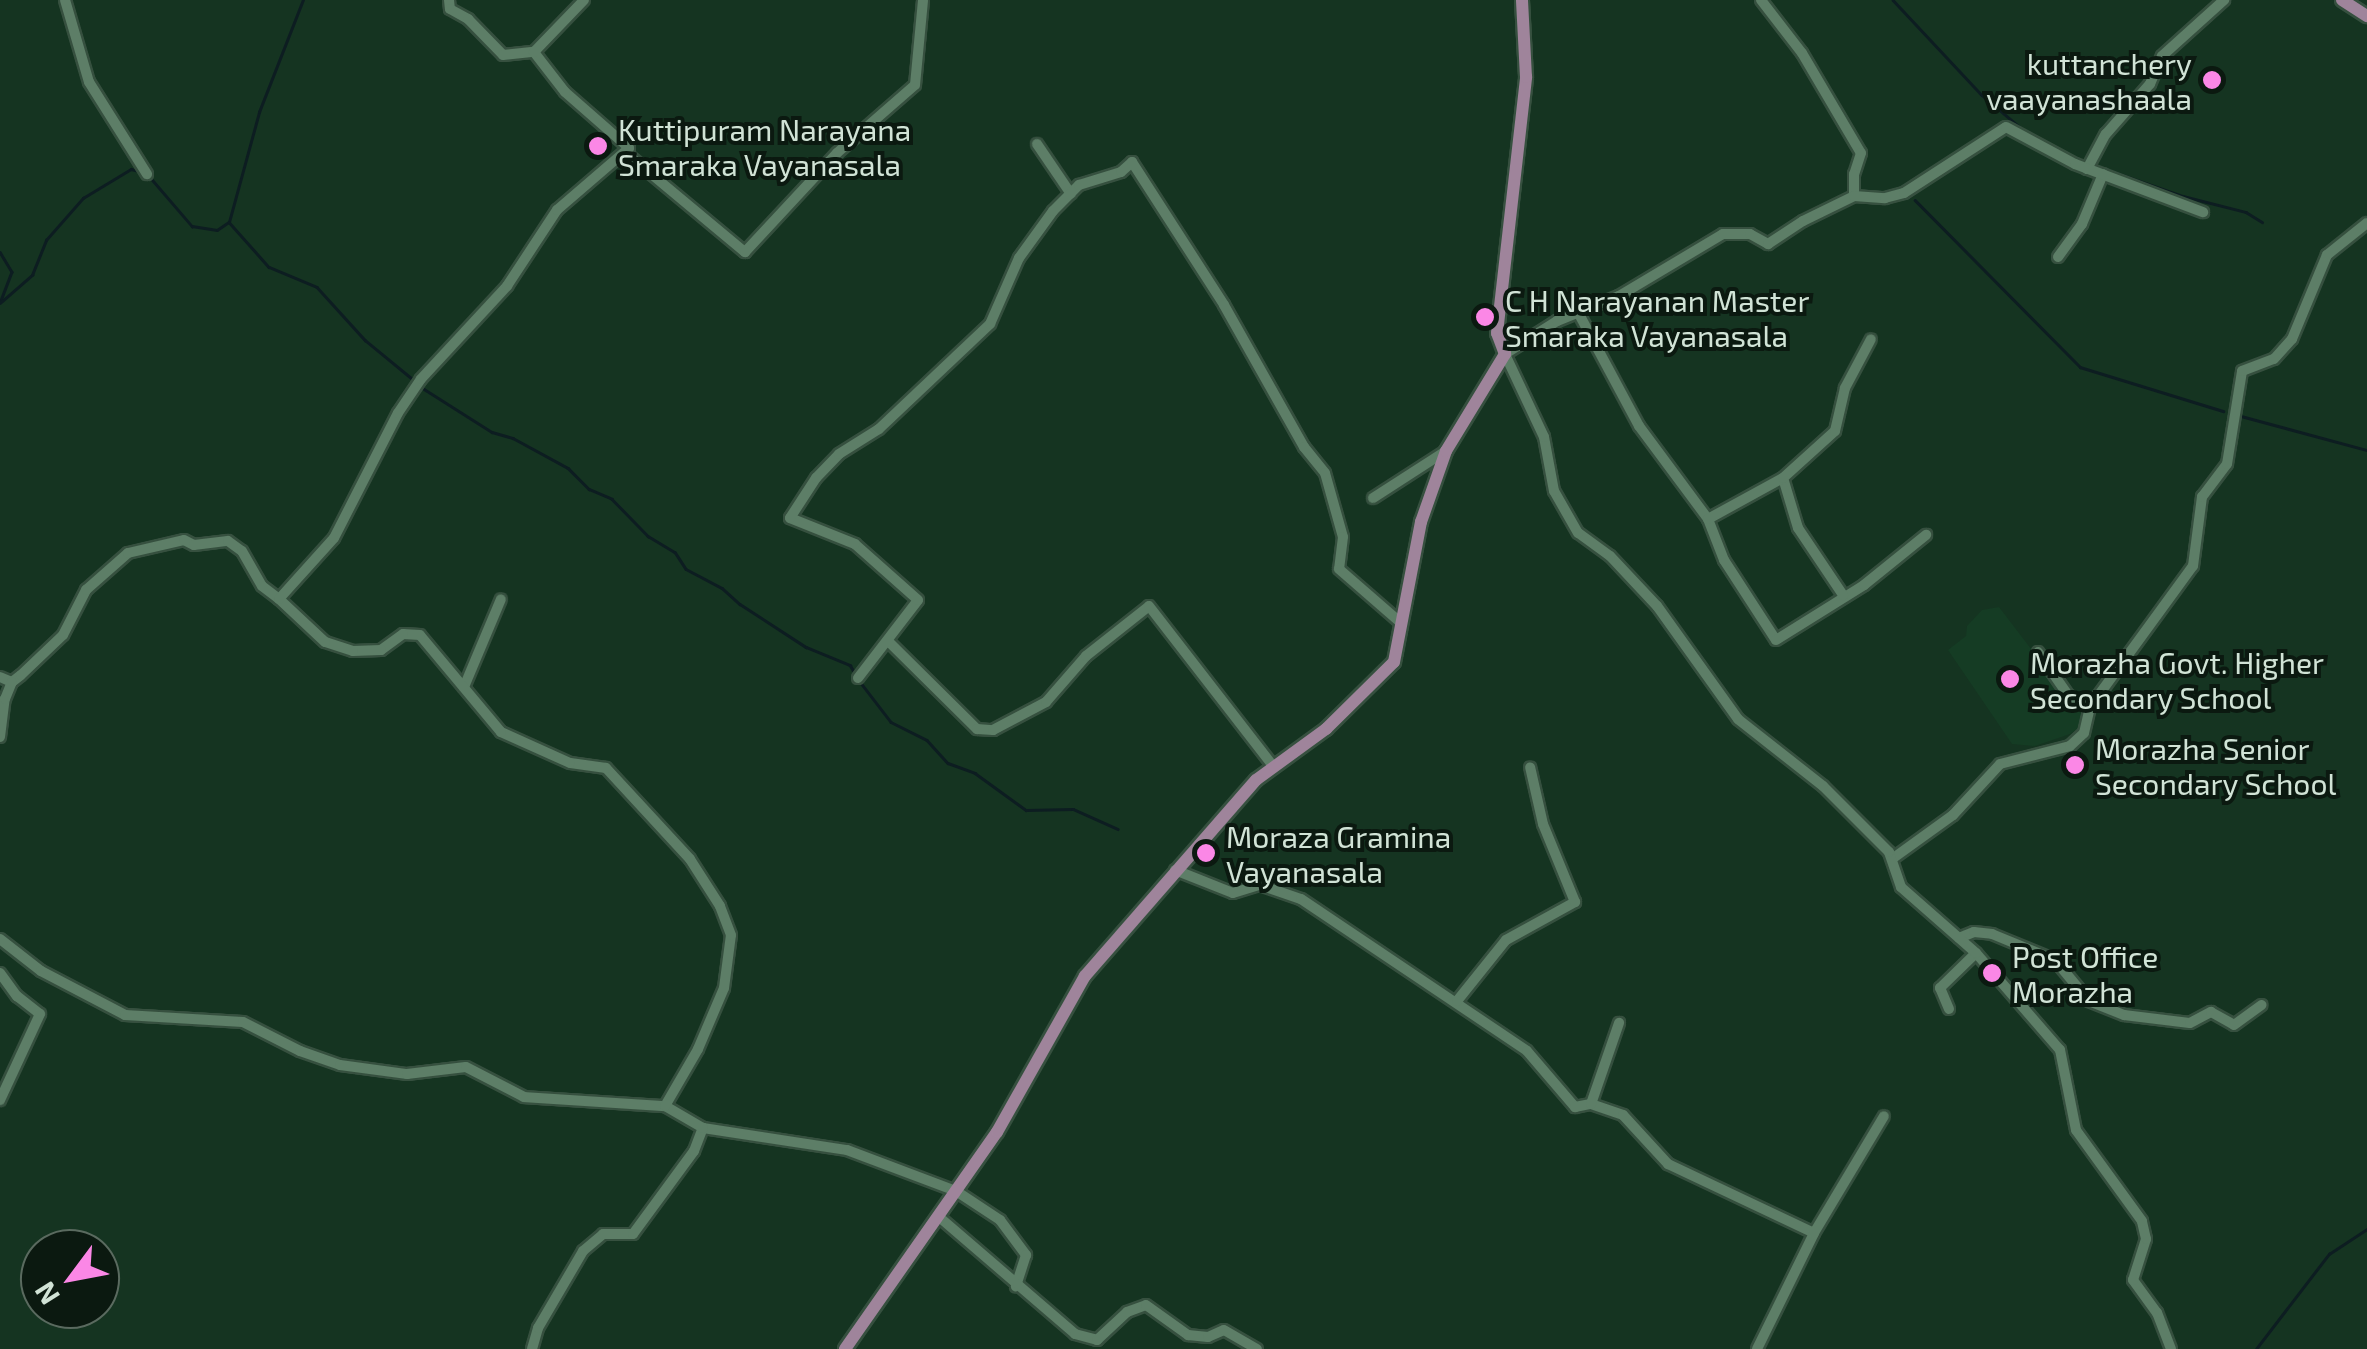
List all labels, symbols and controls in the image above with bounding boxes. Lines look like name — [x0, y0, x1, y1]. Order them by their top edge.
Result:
place label: kuttanchery vaayanashaala — [1986, 45, 2192, 116]
marker: kuttanchery vaayanashaala — [2201, 69, 2223, 91]
place label: Kuttipuram Narayana Smaraka Vayanasala — [618, 111, 911, 182]
marker: Kuttipuram Narayana Smaraka Vayanasala — [587, 135, 609, 157]
place label: C H Narayanan Master Smaraka Vayanasala — [1505, 282, 1809, 352]
marker: C H Narayanan Master Smaraka Vayanasala — [1474, 306, 1496, 328]
place label: Morazha Govt. Higher Secondary School — [2030, 644, 2324, 714]
marker: Morazha Govt. Higher Secondary School — [1999, 668, 2021, 690]
place label: Morazha Senior Secondary School — [2095, 730, 2337, 800]
marker: Morazha Senior Secondary School — [2064, 754, 2086, 776]
place label: Moraza Gramina Vayanasala — [1226, 818, 1451, 888]
marker: Moraza Gramina Vayanasala — [1195, 842, 1217, 864]
place label: Post Office Morazha — [2012, 938, 2158, 1008]
marker: Post Office Morazha — [1981, 962, 2003, 984]
north arrow — [20, 1229, 120, 1329]
text: N — [26, 1276, 66, 1311]

